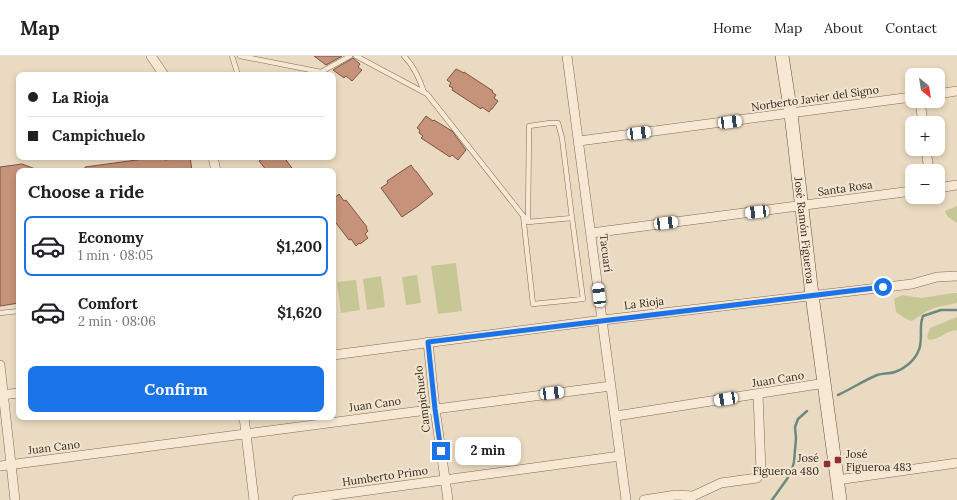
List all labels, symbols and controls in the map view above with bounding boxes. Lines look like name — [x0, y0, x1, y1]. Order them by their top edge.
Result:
text: Map — [20, 16, 60, 40]
text: Home — [713, 19, 752, 37]
text: Map — [774, 19, 802, 37]
text: About — [824, 19, 863, 37]
text: Contact — [885, 19, 937, 37]
north arrow — [905, 68, 945, 108]
map controls — [905, 68, 945, 204]
street label: Norberto Javier del Signo — [750, 82, 880, 114]
text: La Rioja — [52, 88, 109, 107]
car — [717, 115, 743, 129]
button: + — [905, 116, 945, 156]
text: Campichuelo — [52, 126, 145, 145]
car — [626, 126, 652, 140]
button: − — [905, 164, 945, 204]
street label: José Ramón Figueroa — [791, 175, 818, 285]
street label: Santa Rosa — [817, 177, 874, 199]
text: Choose a ride — [28, 180, 144, 203]
car — [744, 205, 770, 219]
car — [653, 216, 679, 230]
icon: car — [30, 228, 66, 264]
text: Economy — [78, 228, 143, 247]
street label: Tacuarí — [597, 233, 615, 273]
text: $1,200 — [276, 237, 322, 256]
text: 1 min · 08:05 — [78, 247, 153, 264]
route start — [874, 278, 892, 296]
car — [592, 282, 606, 308]
icon: car — [30, 294, 66, 330]
text: Comfort — [78, 294, 138, 313]
street label: La Rioja — [623, 294, 665, 312]
text: $1,620 — [277, 303, 322, 322]
text: 2 min · 08:06 — [78, 313, 156, 330]
street label: Campichuelo — [411, 365, 433, 433]
button: Confirm — [28, 366, 324, 412]
street label: Juan Cano — [750, 368, 805, 390]
car — [539, 386, 565, 400]
car — [713, 391, 739, 407]
street label: Juan Cano — [347, 393, 402, 415]
street label: Juan Cano — [26, 437, 81, 457]
callout: 2 min — [455, 437, 521, 465]
route end — [432, 442, 450, 460]
text: 2 min — [471, 442, 505, 459]
place label: José Figueroa 483 — [845, 447, 912, 474]
place label: José Figueroa 480 — [753, 451, 819, 478]
marker: José Figueroa 483 — [833, 455, 843, 465]
marker: José Figueroa 480 — [822, 459, 832, 469]
street label: Humberto Primo — [341, 463, 429, 489]

